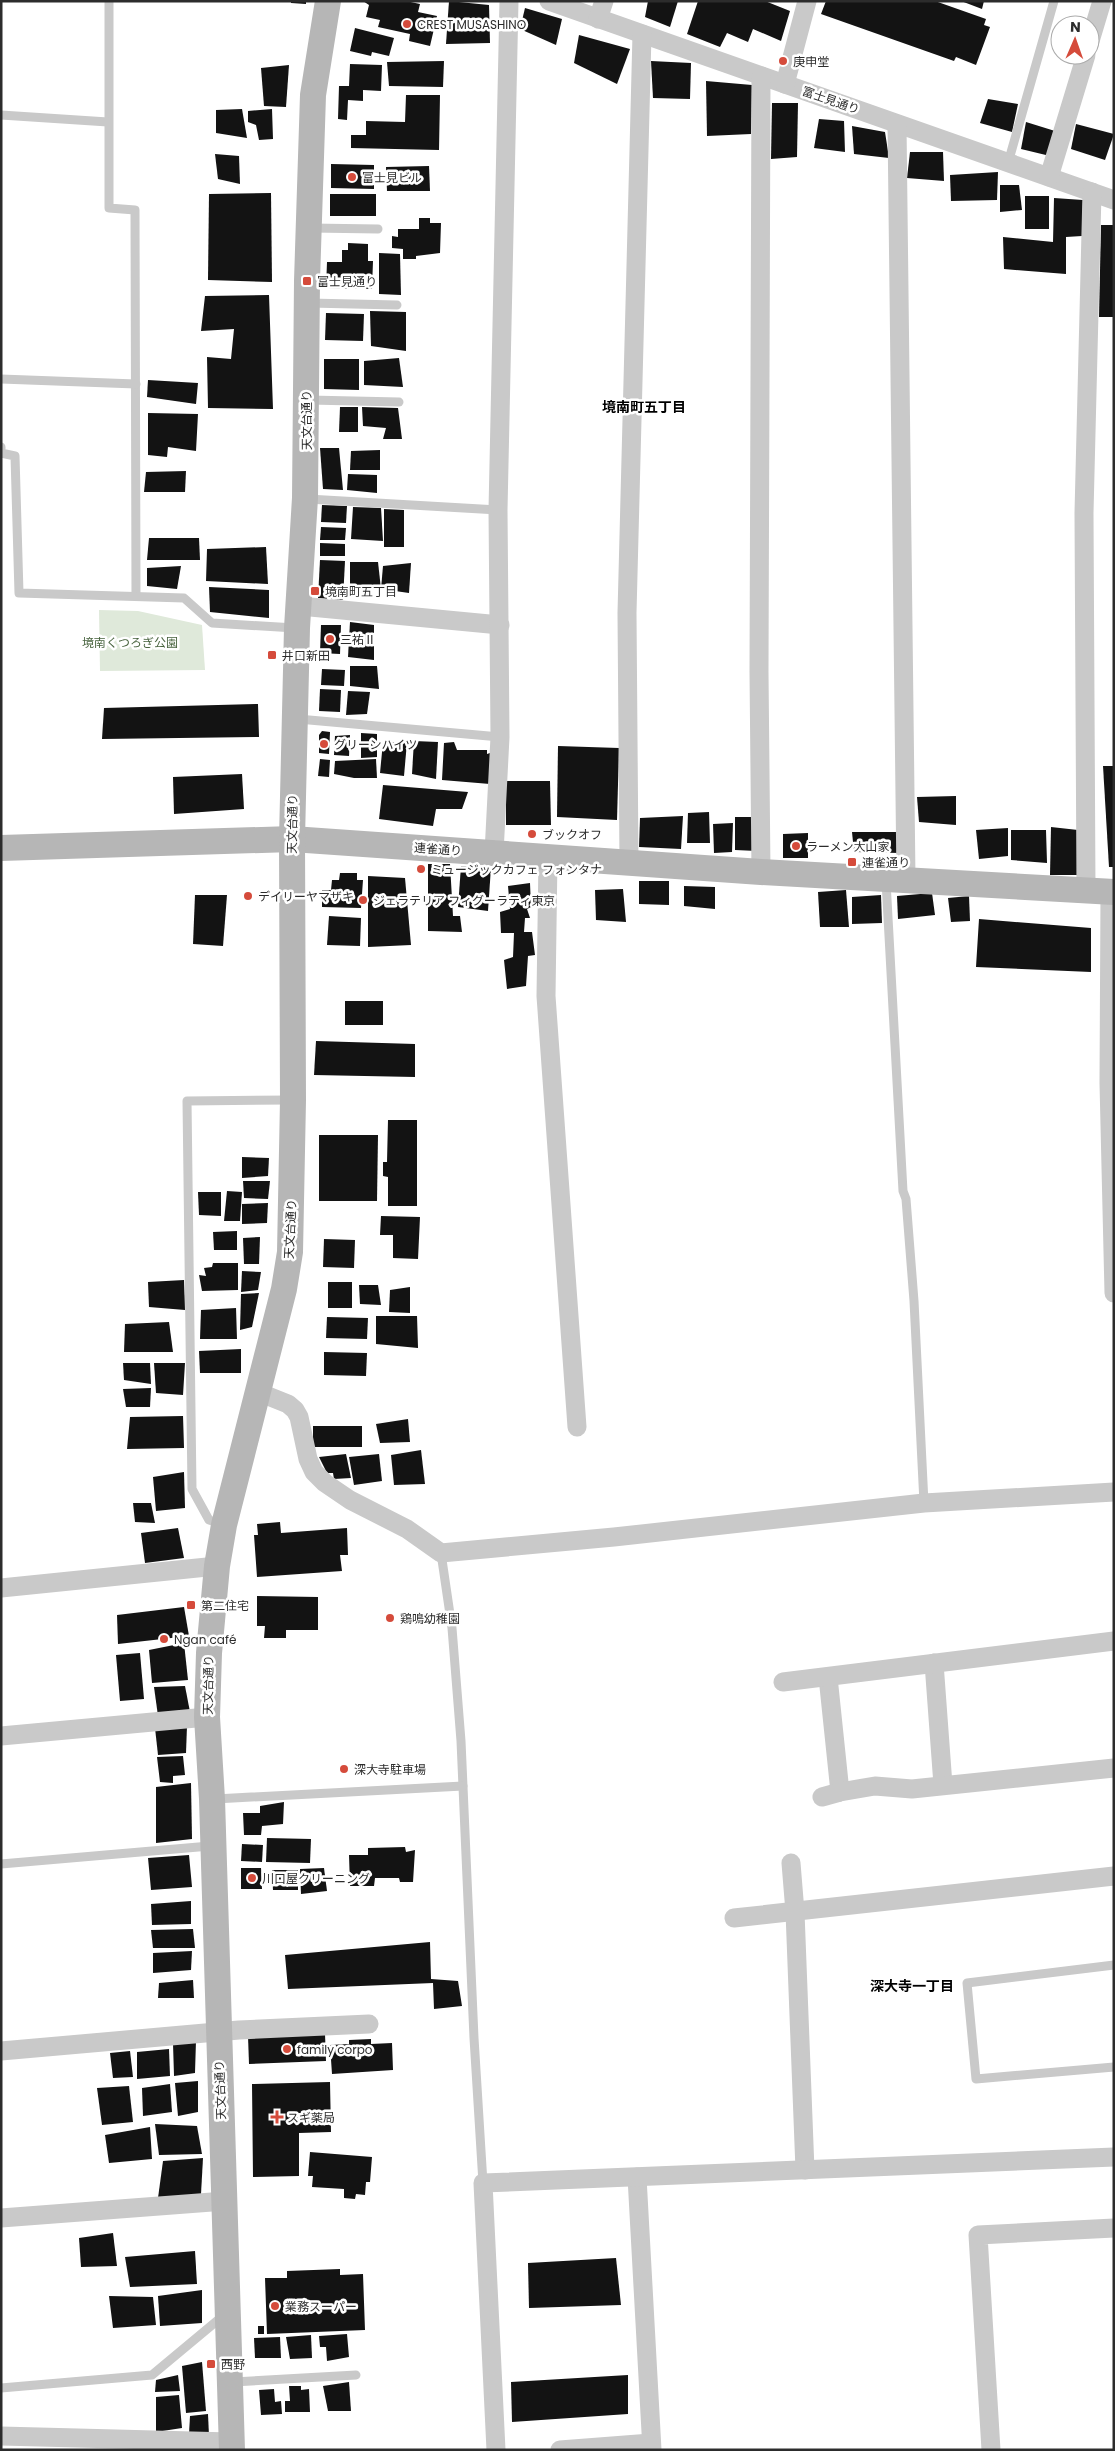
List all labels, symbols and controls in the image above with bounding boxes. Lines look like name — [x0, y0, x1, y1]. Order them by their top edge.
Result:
north arrow — [1050, 15, 1100, 65]
place label: CREST MUSASHINO — [417, 16, 526, 33]
text: N — [1070, 17, 1081, 37]
marker: CREST MUSASHINO — [401, 18, 413, 30]
place label: 庚申堂 — [793, 53, 829, 70]
marker: 庚申堂 — [777, 55, 789, 67]
street label: 富士見通り — [800, 82, 862, 118]
place label: 富士見ビル — [362, 169, 422, 186]
marker: 富士見ビル — [346, 171, 358, 183]
place label: 富士見通り — [317, 273, 377, 290]
marker: 富士見通り — [301, 275, 313, 287]
street label: 天文台通り — [298, 390, 315, 450]
district label: 境南町五丁目 — [602, 397, 686, 417]
place label: 境南町五丁目 — [325, 583, 397, 600]
marker: 境南町五丁目 — [309, 585, 321, 597]
place label: 三祐Ⅱ — [340, 631, 376, 648]
marker: 三祐Ⅱ — [324, 633, 336, 645]
park label: 境南くつろぎ公園 — [82, 634, 178, 651]
place label: 井口新田 — [282, 647, 330, 664]
marker: 井口新田 — [266, 649, 278, 661]
place label: グリーンハイツ — [334, 736, 417, 753]
marker: グリーンハイツ — [318, 738, 330, 750]
street label: 天文台通り — [283, 794, 301, 854]
place label: ブックオフ — [542, 826, 602, 843]
marker: ブックオフ — [526, 828, 538, 840]
place label: ラーメン大山家 — [806, 838, 890, 855]
street label: 連雀通り — [413, 839, 463, 859]
marker: ラーメン大山家 — [790, 840, 802, 852]
place label: 連雀通り — [862, 854, 910, 871]
marker: 連雀通り — [846, 856, 858, 868]
place label: ミュージックカフェ フォンタナ — [431, 861, 602, 878]
marker: ミュージックカフェ フォンタナ — [415, 863, 427, 875]
place label: デイリーヤマザキ — [258, 888, 354, 905]
marker: デイリーヤマザキ — [242, 890, 254, 902]
place label: ジェラテリア フィグーラティ東京 — [373, 892, 555, 909]
marker: ジェラテリア フィグーラティ東京 — [357, 894, 369, 906]
street label: 天文台通り — [280, 1199, 300, 1259]
place label: 第二住宅 — [201, 1597, 249, 1614]
marker: 第二住宅 — [185, 1599, 197, 1611]
place label: 鶏鳴幼稚園 — [400, 1610, 460, 1627]
marker: 鶏鳴幼稚園 — [384, 1612, 396, 1624]
place label: Ngan café — [174, 1631, 236, 1648]
marker: Ngan café — [158, 1633, 170, 1645]
street label: 天文台通り — [199, 1655, 217, 1715]
place label: 深大寺駐車場 — [354, 1761, 426, 1778]
marker: 深大寺駐車場 — [338, 1763, 350, 1775]
place label: 川口屋クリーニング — [262, 1870, 370, 1887]
marker: 川口屋クリーニング — [246, 1872, 258, 1884]
district label: 深大寺一丁目 — [870, 1976, 954, 1996]
place label: family corpo — [297, 2041, 373, 2058]
marker: family corpo — [281, 2043, 293, 2055]
street label: 天文台通り — [210, 2060, 230, 2120]
place label: スギ薬局 — [287, 2109, 335, 2126]
marker: スギ薬局 — [271, 2111, 283, 2123]
place label: 業務スーパー — [285, 2298, 357, 2315]
marker: 業務スーパー — [269, 2300, 281, 2312]
place label: 西野 — [221, 2356, 245, 2373]
marker: 西野 — [205, 2358, 217, 2370]

